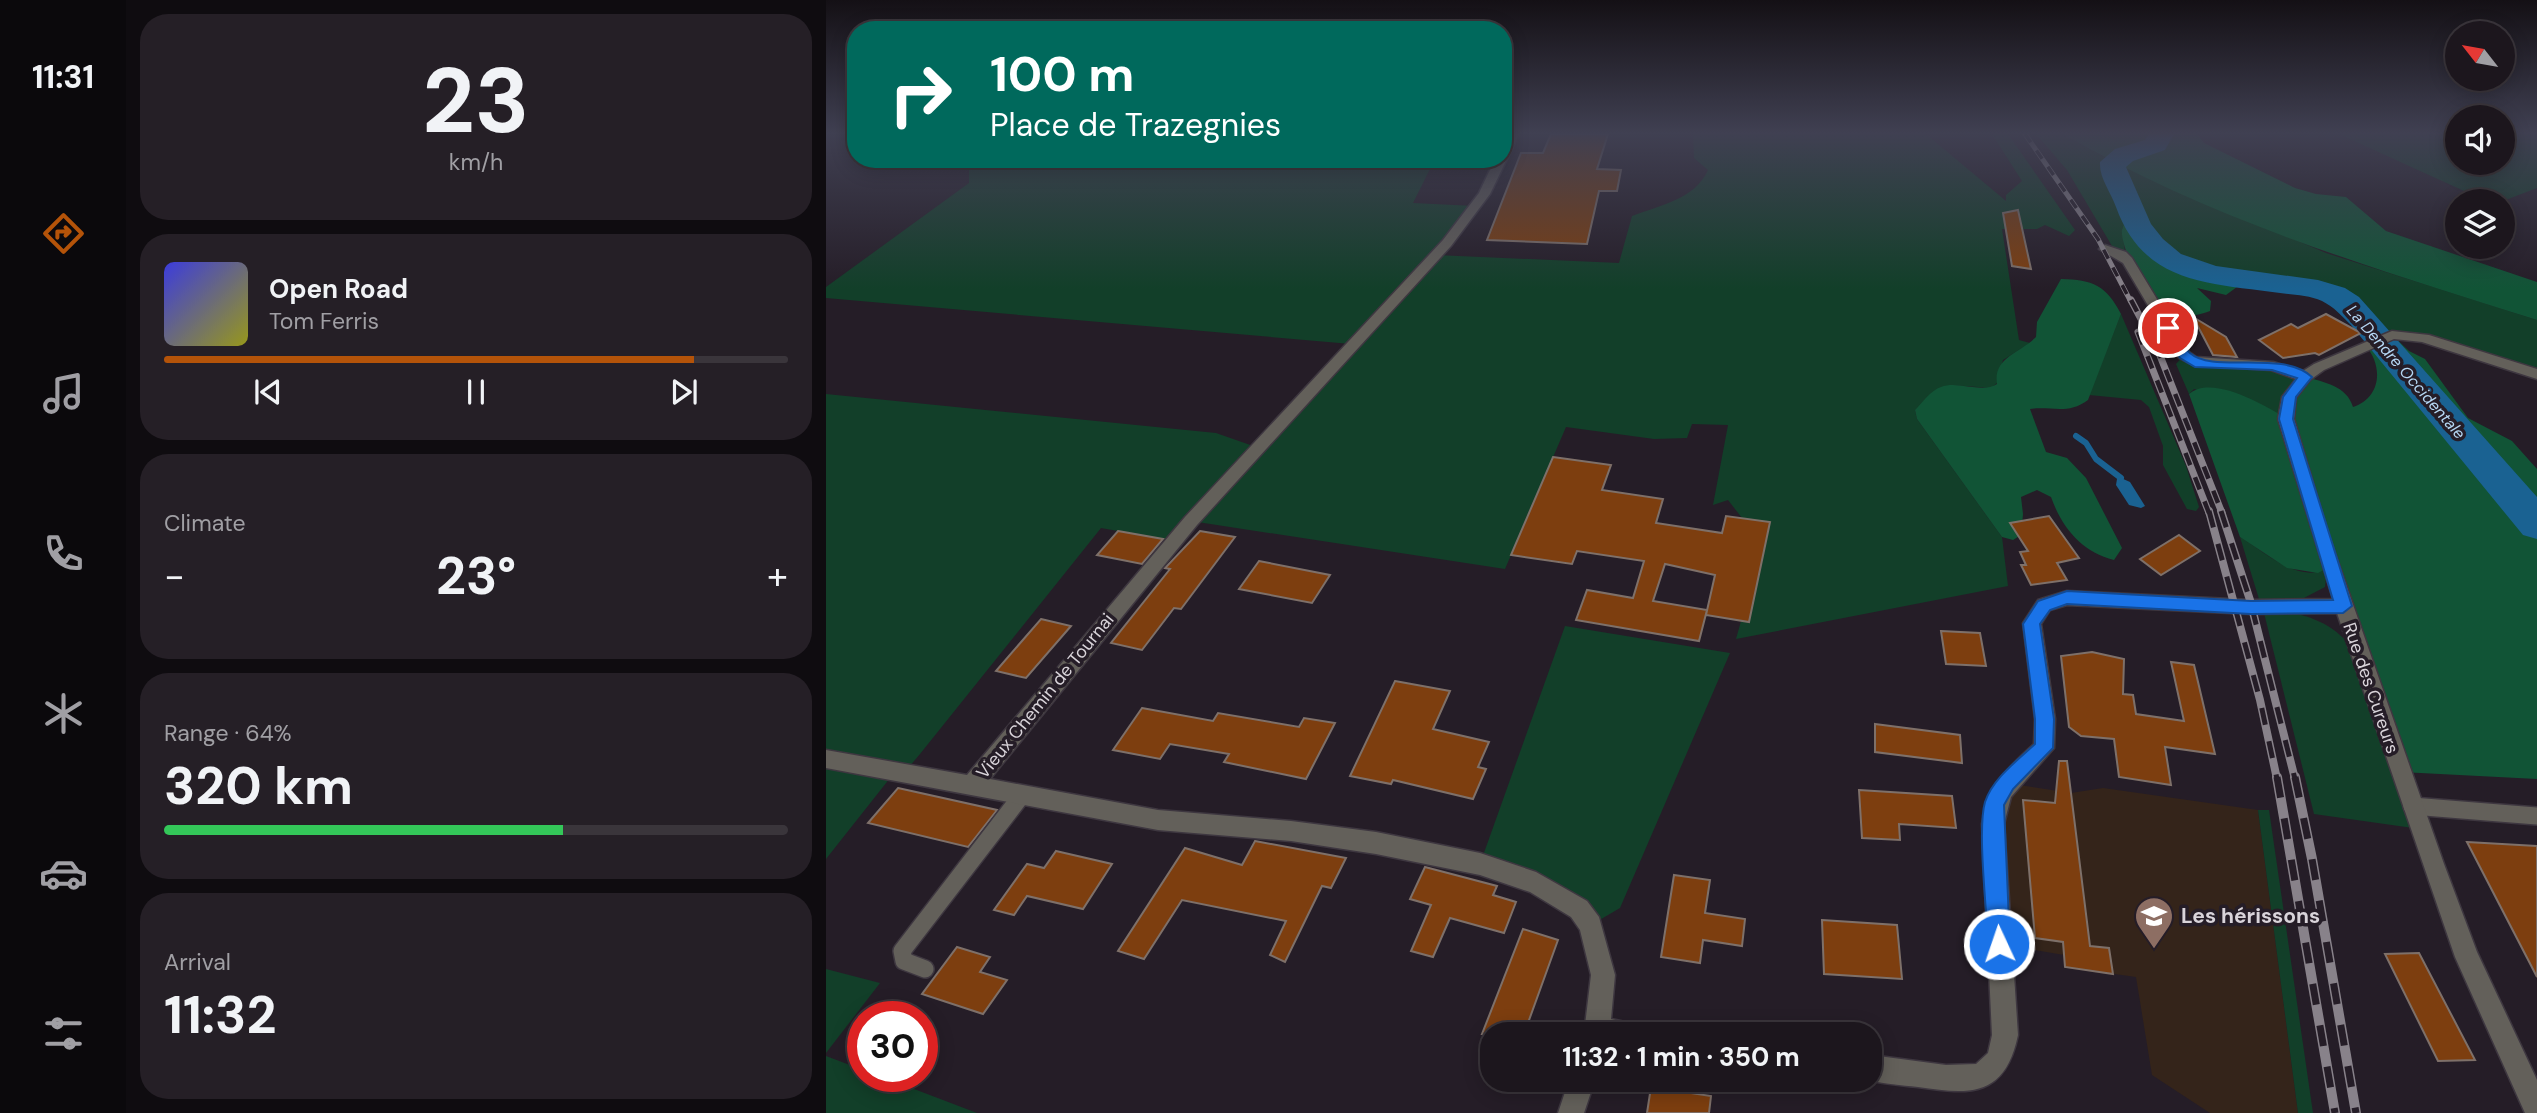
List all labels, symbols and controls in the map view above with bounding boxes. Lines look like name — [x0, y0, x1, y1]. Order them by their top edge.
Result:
north arrow — [2445, 21, 2515, 91]
map controls — [2445, 21, 2515, 259]
text: 23 — [422, 42, 530, 160]
text: 100 m — [990, 42, 1134, 106]
icon: right — [875, 49, 966, 140]
text: 11:31 — [32, 56, 94, 98]
text: Place de Trazegnies — [990, 104, 1281, 146]
button: sound — [2445, 105, 2515, 175]
text: km/h — [449, 147, 503, 177]
button: layers — [2445, 189, 2515, 259]
icon: directions — [39, 209, 88, 258]
text: Open Road — [269, 272, 408, 306]
pin — [2138, 298, 2198, 358]
water label: La Dendre Occidentale — [2342, 301, 2470, 443]
text: Tom Ferris — [269, 306, 379, 336]
icon: arrive — [2149, 309, 2187, 347]
icon: music — [39, 369, 88, 418]
icon: previous — [249, 373, 287, 411]
icon: pause — [457, 373, 495, 411]
icon: next — [665, 373, 703, 411]
text: Climate — [164, 508, 246, 538]
icon: phone — [39, 529, 88, 578]
text: 23° — [436, 542, 516, 610]
text: − — [164, 551, 185, 601]
text: + — [767, 551, 788, 601]
street label: Vieux Chemin de Tournai — [971, 608, 1119, 784]
street label: Rue des Cureurs — [2337, 619, 2405, 757]
icon: climate — [39, 689, 88, 738]
text: Range · 64% — [164, 718, 292, 748]
text: 320 km — [164, 752, 353, 820]
icon: car — [39, 849, 88, 898]
school or university icon: Les hérissons — [2133, 895, 2175, 950]
place label: Les hérissons — [2181, 902, 2320, 930]
position arrow — [1962, 907, 2036, 981]
text: Arrival — [164, 947, 231, 977]
text: 11:32 — [164, 981, 276, 1049]
speed limit sign: 30 — [847, 1001, 938, 1092]
icon: filters — [39, 1009, 88, 1058]
text: 11:32 · 1 min · 350 m — [1562, 1040, 1800, 1074]

